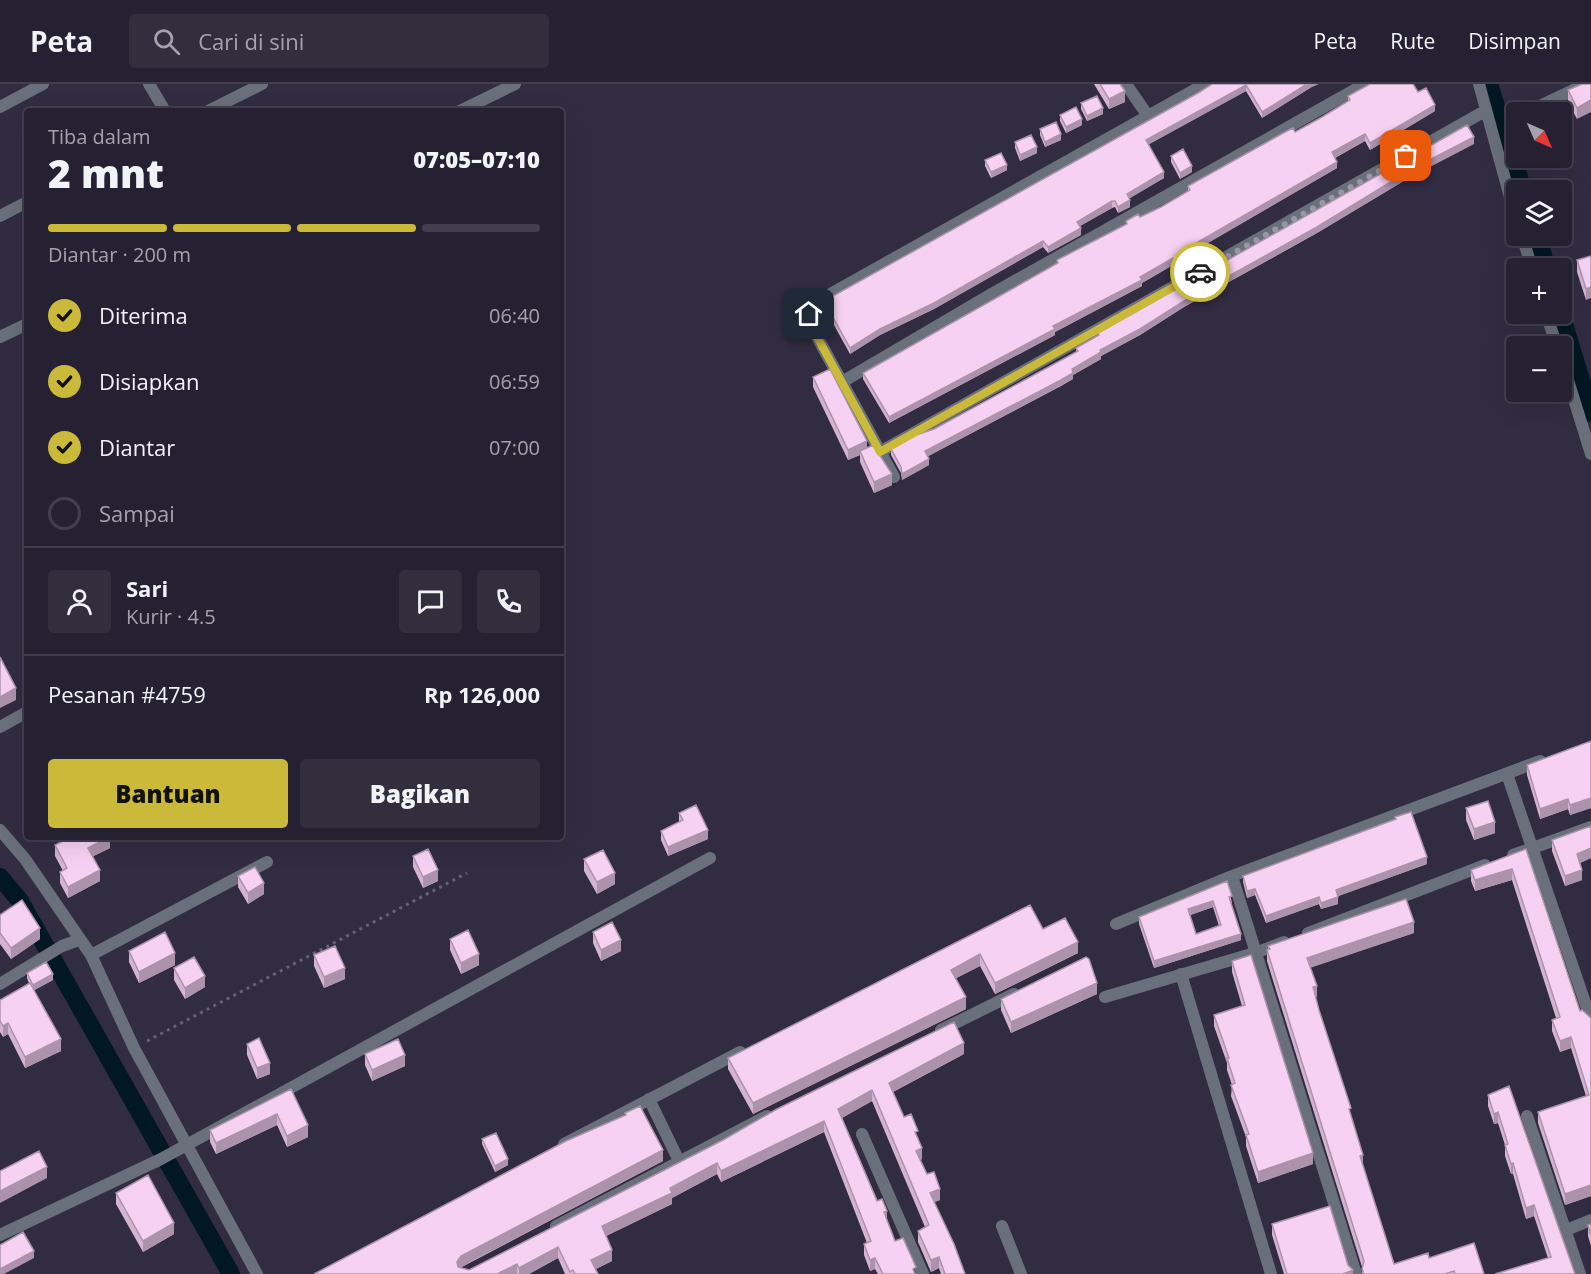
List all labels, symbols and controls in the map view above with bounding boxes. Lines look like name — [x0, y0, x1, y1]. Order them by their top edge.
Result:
search box — [129, 14, 549, 68]
text: Peta — [30, 22, 93, 60]
icon: search — [150, 25, 183, 58]
text: Cari di sini — [198, 26, 304, 56]
text: Peta — [1314, 27, 1357, 55]
text: Rute — [1390, 27, 1435, 55]
text: Disimpan — [1468, 27, 1561, 55]
north arrow — [1506, 102, 1572, 168]
map controls — [1506, 102, 1572, 402]
text: Tiba dalam — [48, 123, 151, 150]
pin — [1380, 130, 1431, 181]
icon: bag — [1389, 139, 1422, 172]
text: 07:05–07:10 — [413, 144, 540, 174]
text: 2 mnt — [48, 146, 164, 199]
button: layers — [1506, 180, 1572, 246]
text: Diantar · 200 m — [48, 241, 191, 268]
courier — [1170, 242, 1230, 302]
icon: car — [1184, 256, 1217, 289]
button: + — [1506, 258, 1572, 324]
pin — [783, 288, 834, 339]
icon: home — [792, 297, 825, 330]
icon: check — [48, 299, 81, 332]
text: Diterima — [99, 300, 188, 330]
text: 06:40 — [489, 302, 540, 329]
button: − — [1506, 336, 1572, 402]
icon: check — [48, 365, 81, 398]
text: Disiapkan — [99, 366, 200, 396]
text: 06:59 — [489, 368, 540, 395]
icon: check — [48, 431, 81, 464]
text: Diantar — [99, 432, 175, 462]
text: 07:00 — [489, 434, 540, 461]
text: Sampai — [99, 498, 175, 528]
button: person — [48, 570, 111, 633]
button: chat — [399, 570, 462, 633]
button: phone — [477, 570, 540, 633]
text: Sari — [126, 573, 168, 603]
text: Kurir · 4.5 — [126, 603, 216, 630]
text: Pesanan #4759 — [48, 679, 206, 709]
text: Rp 126,000 — [424, 679, 540, 709]
button: Bantuan — [48, 759, 288, 828]
button: Bagikan — [300, 759, 540, 828]

